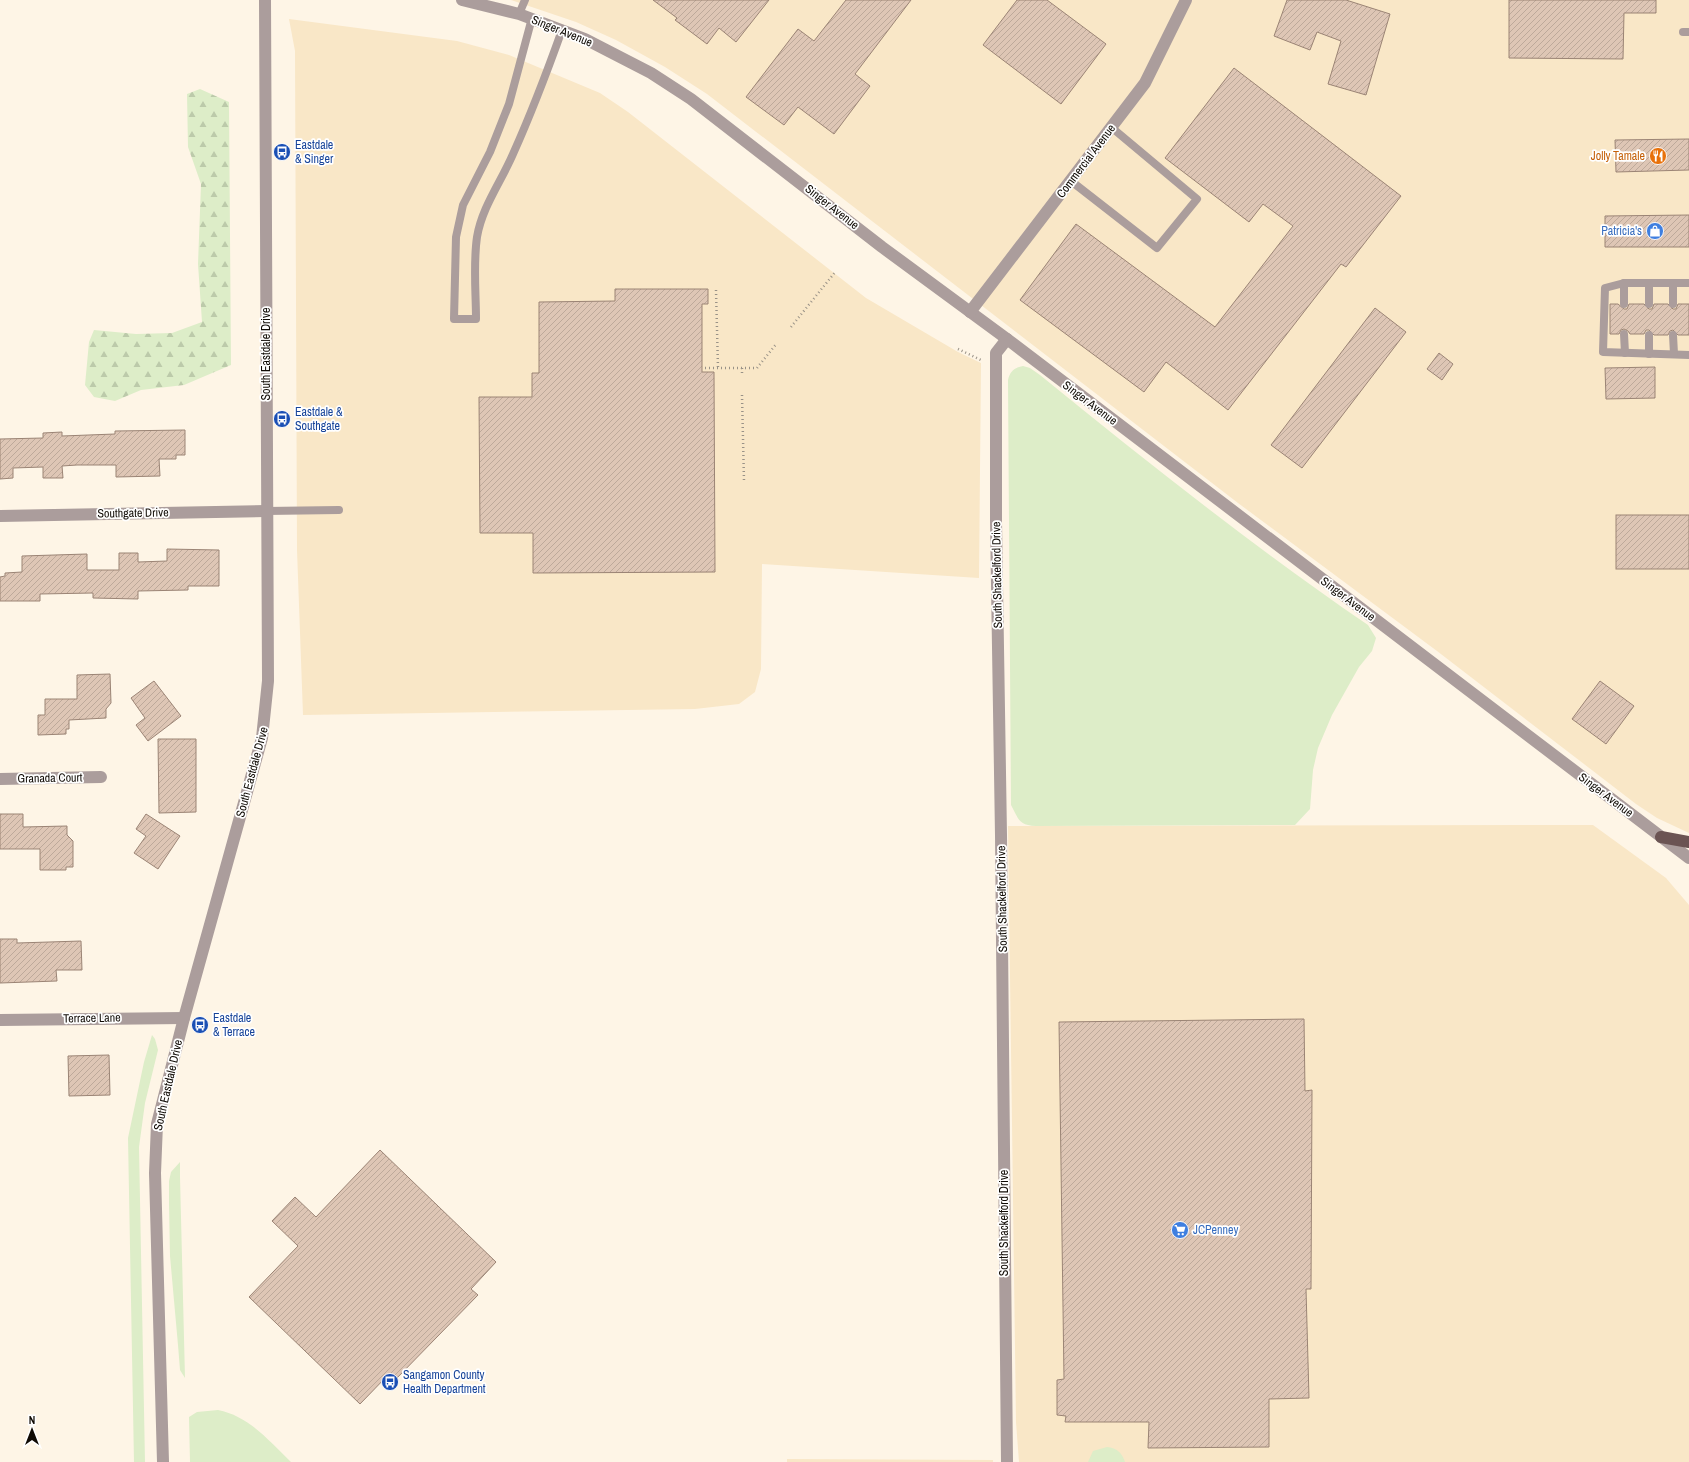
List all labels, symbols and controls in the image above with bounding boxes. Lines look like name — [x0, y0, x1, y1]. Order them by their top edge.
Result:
street label: Singer Avenue — [529, 12, 595, 50]
street label: Commercial Avenue — [1053, 121, 1119, 201]
place label: Eastdale & Singer — [295, 137, 334, 167]
bus stop icon: Eastdale & Singer — [272, 142, 292, 162]
restaurant icon: Jolly Tamale — [1648, 146, 1668, 166]
place label: Jolly Tamale — [1591, 148, 1645, 164]
street label: Singer Avenue — [802, 181, 862, 233]
shop icon: Patricia's — [1645, 221, 1665, 241]
place label: Patricia's — [1601, 223, 1642, 239]
street label: South Eastdale Drive — [258, 308, 274, 401]
street label: Singer Avenue — [1059, 377, 1121, 429]
place label: Eastdale & Southgate — [295, 404, 343, 434]
bus stop icon: Eastdale & Southgate — [272, 409, 292, 429]
street label: Southgate Drive — [97, 504, 169, 522]
street label: South Shackelford Drive — [988, 522, 1006, 628]
street label: Singer Avenue — [1317, 573, 1379, 625]
street label: South Eastdale Drive — [232, 725, 272, 819]
street label: Granada Court — [17, 769, 83, 787]
street label: Singer Avenue — [1575, 769, 1637, 821]
street label: South Shackelford Drive — [993, 846, 1011, 952]
street label: Terrace Lane — [63, 1010, 121, 1026]
place label: Eastdale & Terrace — [213, 1010, 255, 1040]
bus stop icon: Eastdale & Terrace — [190, 1015, 210, 1035]
street label: South Eastdale Drive — [150, 1038, 186, 1132]
street label: South Shackelford Drive — [996, 1170, 1012, 1276]
supermarket icon: JCPenney — [1170, 1220, 1190, 1240]
place label: JCPenney — [1193, 1222, 1238, 1238]
place label: Sangamon County Health Department — [403, 1367, 486, 1397]
bus stop icon: Sangamon County Health Department — [380, 1372, 400, 1392]
north arrow — [12, 1410, 52, 1450]
text: N — [29, 1413, 35, 1427]

